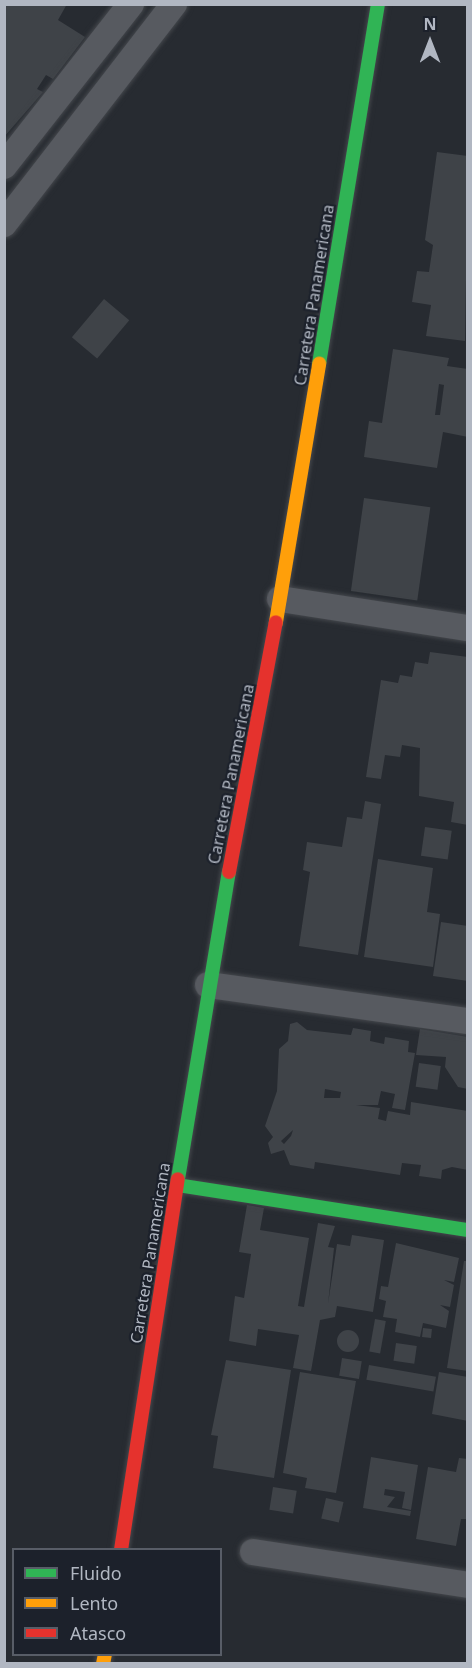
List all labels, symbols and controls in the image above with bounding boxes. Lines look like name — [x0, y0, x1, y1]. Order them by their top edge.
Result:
north arrow — [400, 12, 460, 72]
text: N — [423, 13, 437, 35]
street label: Carretera Panamericana — [290, 203, 338, 387]
street label: Carretera Panamericana — [204, 682, 258, 866]
street label: Carretera Panamericana — [126, 1161, 174, 1345]
legend — [12, 1548, 222, 1656]
text: Fluido — [70, 1561, 122, 1585]
text: Lento — [70, 1591, 118, 1615]
text: Atasco — [70, 1621, 126, 1645]

